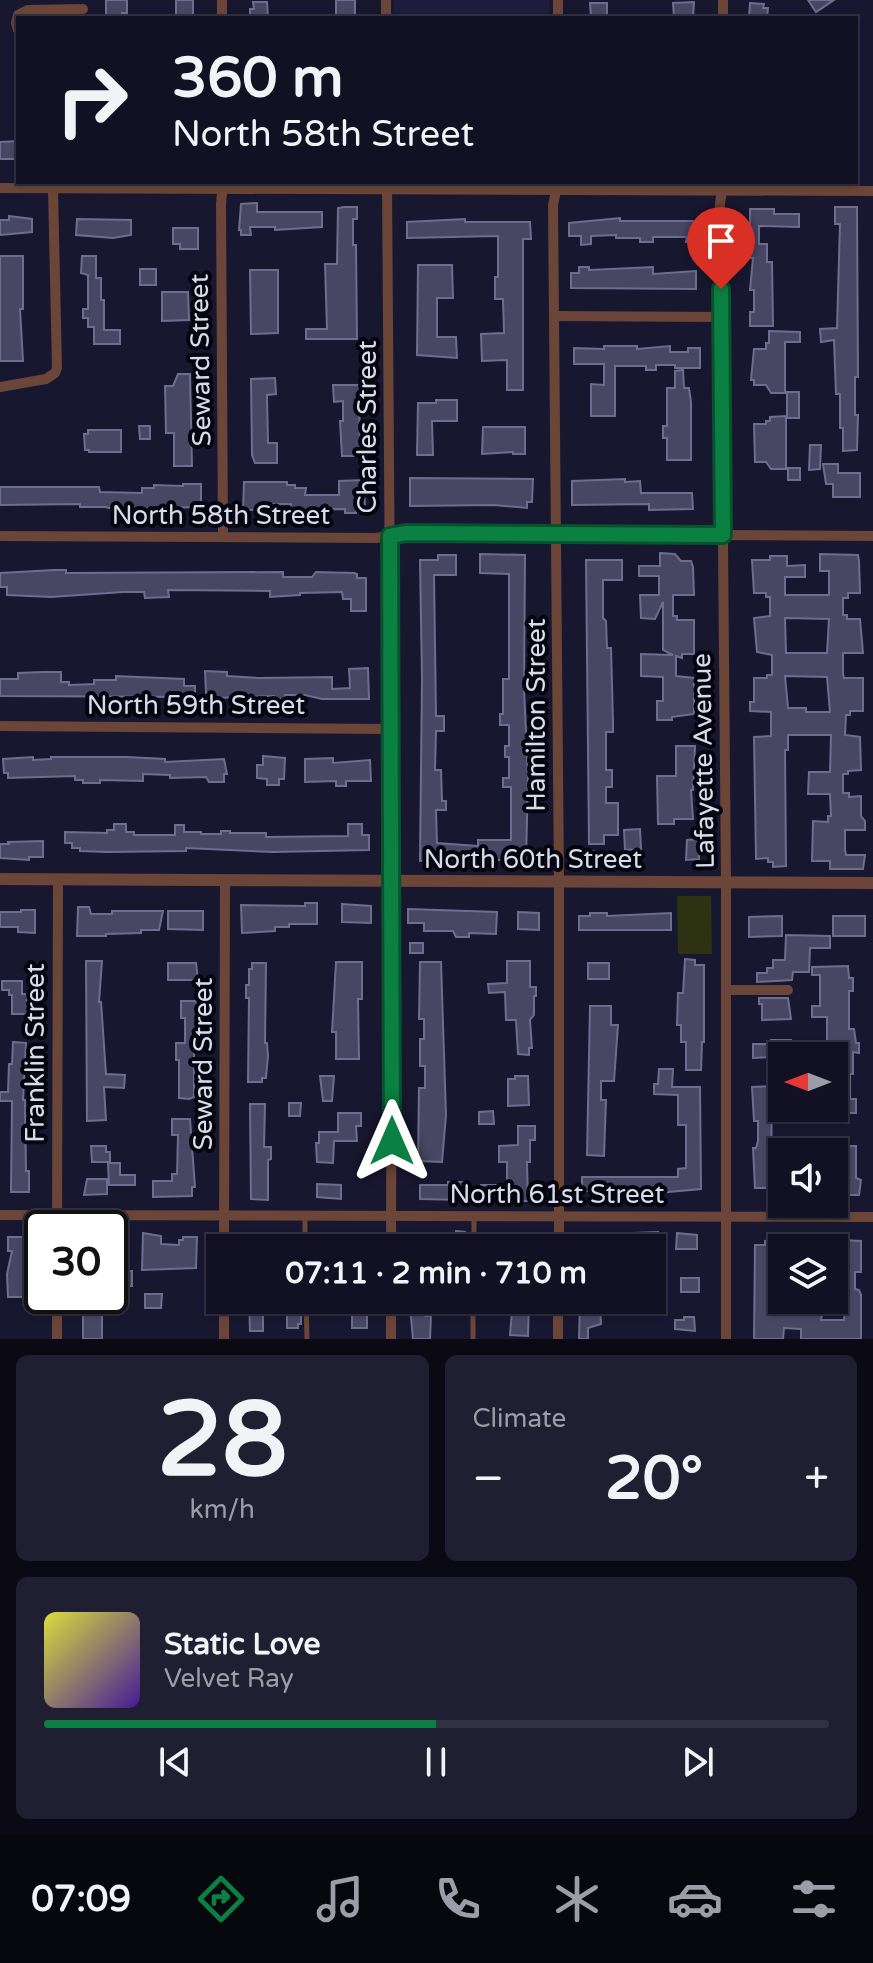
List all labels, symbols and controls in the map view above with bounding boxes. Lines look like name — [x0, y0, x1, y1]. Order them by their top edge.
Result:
text: 360 m — [172, 45, 343, 112]
icon: right — [40, 48, 144, 152]
text: North 58th Street — [172, 113, 474, 156]
pin — [687, 207, 755, 289]
icon: arrive — [699, 219, 743, 263]
street label: Seward Street — [183, 273, 218, 447]
street label: Charles Street — [352, 340, 383, 514]
street label: North 58th Street — [112, 500, 330, 531]
street label: Hamilton Street — [521, 618, 552, 812]
street label: Lafayette Avenue — [686, 653, 721, 869]
street label: North 59th Street — [87, 690, 305, 721]
street label: North 60th Street — [424, 844, 642, 875]
street label: Franklin Street — [20, 963, 51, 1143]
street label: Seward Street — [188, 978, 219, 1150]
north arrow — [768, 1042, 848, 1122]
map controls — [768, 1042, 848, 1314]
position arrow — [350, 1099, 434, 1183]
button: sound — [768, 1138, 848, 1218]
street label: North 61st Street — [450, 1179, 664, 1210]
speed limit sign: 30 — [24, 1210, 128, 1314]
button: layers — [768, 1234, 848, 1314]
text: 07:11 · 2 min · 710 m — [285, 1255, 587, 1292]
text: 28 — [157, 1379, 288, 1504]
text: Climate — [473, 1403, 566, 1434]
text: 20° — [605, 1443, 703, 1515]
text: − — [473, 1453, 504, 1506]
text: + — [804, 1453, 829, 1506]
text: km/h — [190, 1494, 255, 1525]
text: Static Love — [164, 1626, 320, 1663]
text: Velvet Ray — [164, 1663, 294, 1694]
icon: previous — [153, 1740, 197, 1784]
icon: pause — [414, 1740, 458, 1784]
icon: next — [676, 1740, 720, 1784]
icon: directions — [193, 1871, 249, 1927]
icon: music — [312, 1871, 368, 1927]
icon: phone — [430, 1871, 486, 1927]
icon: climate — [549, 1871, 605, 1927]
icon: car — [667, 1871, 723, 1927]
icon: filters — [786, 1871, 842, 1927]
text: 07:09 — [31, 1878, 131, 1921]

